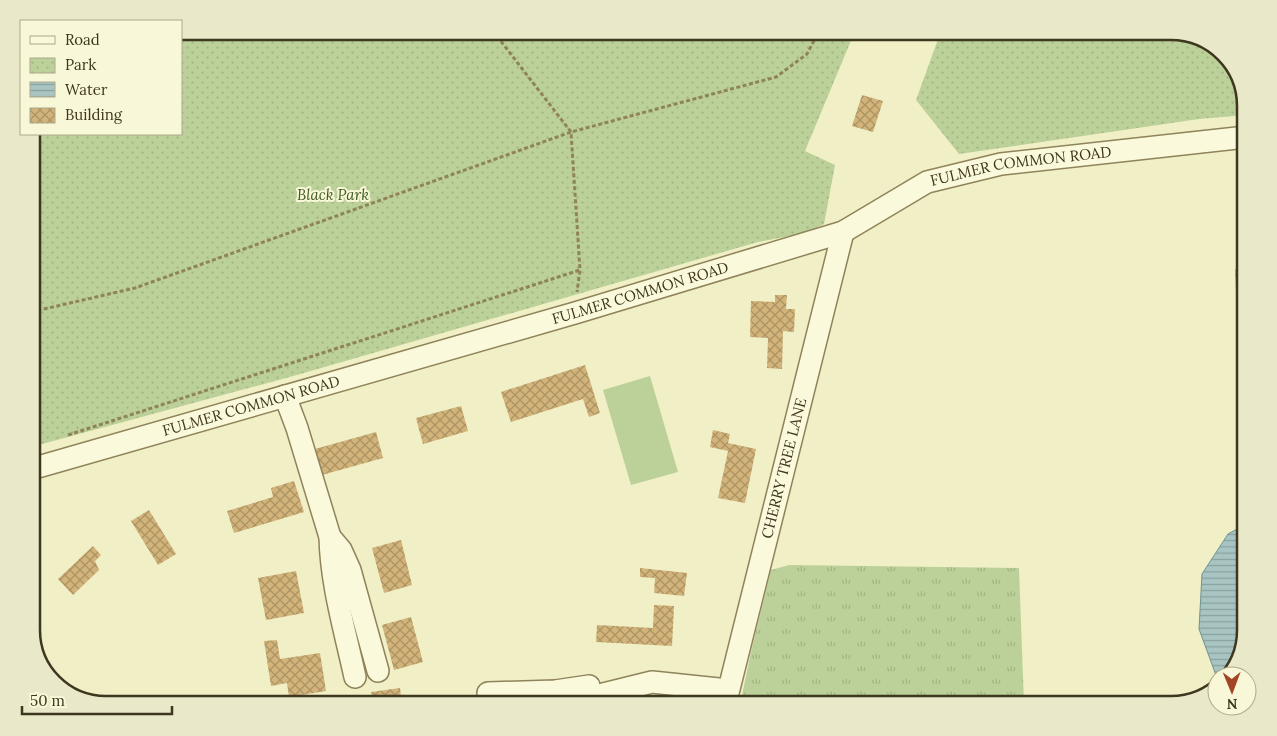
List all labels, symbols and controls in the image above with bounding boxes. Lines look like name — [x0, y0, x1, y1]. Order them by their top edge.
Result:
legend — [20, 20, 182, 135]
text: Road — [65, 30, 100, 49]
text: Park — [65, 55, 96, 74]
text: Water — [65, 80, 108, 99]
text: Building — [65, 105, 123, 124]
street label: FULMER COMMON ROAD — [928, 142, 1112, 190]
park label: Black Park — [297, 185, 369, 204]
street label: FULMER COMMON ROAD — [550, 257, 731, 328]
street label: FULMER COMMON ROAD — [160, 371, 342, 440]
street label: CHERRY TREE LANE — [757, 396, 810, 541]
north arrow — [1207, 666, 1257, 716]
scale bar — [22, 684, 172, 716]
text: 50 m — [30, 691, 65, 710]
text: N — [1226, 695, 1238, 713]

